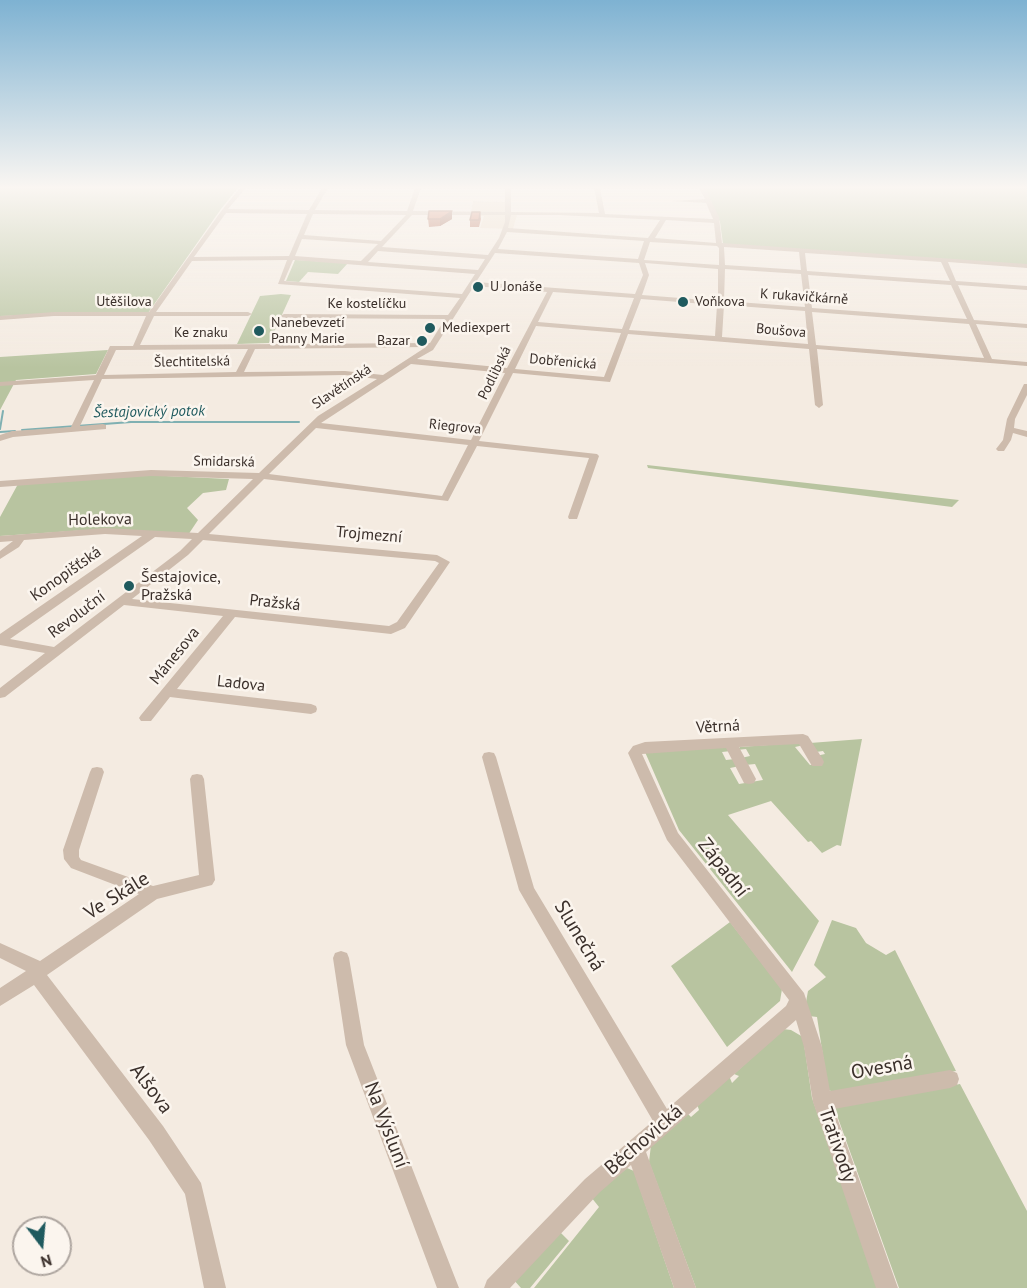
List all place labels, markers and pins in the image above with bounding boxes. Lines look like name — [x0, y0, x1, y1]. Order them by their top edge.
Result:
place label: U Jonáše — [490, 279, 542, 295]
marker: U Jonáše — [471, 280, 485, 294]
place label: Voňkova — [695, 294, 745, 310]
marker: Voňkova — [676, 295, 690, 309]
place label: Nanebevzetí Panny Marie — [271, 315, 345, 348]
place label: Mediexpert — [442, 320, 510, 336]
marker: Mediexpert — [423, 321, 437, 335]
marker: Nanebevzetí Panny Marie — [252, 324, 266, 338]
place label: Bazar — [377, 333, 410, 349]
marker: Bazar — [415, 334, 429, 348]
place label: Šestajovice, Pražská — [141, 567, 221, 605]
marker: Šestajovice, Pražská — [122, 579, 136, 593]

